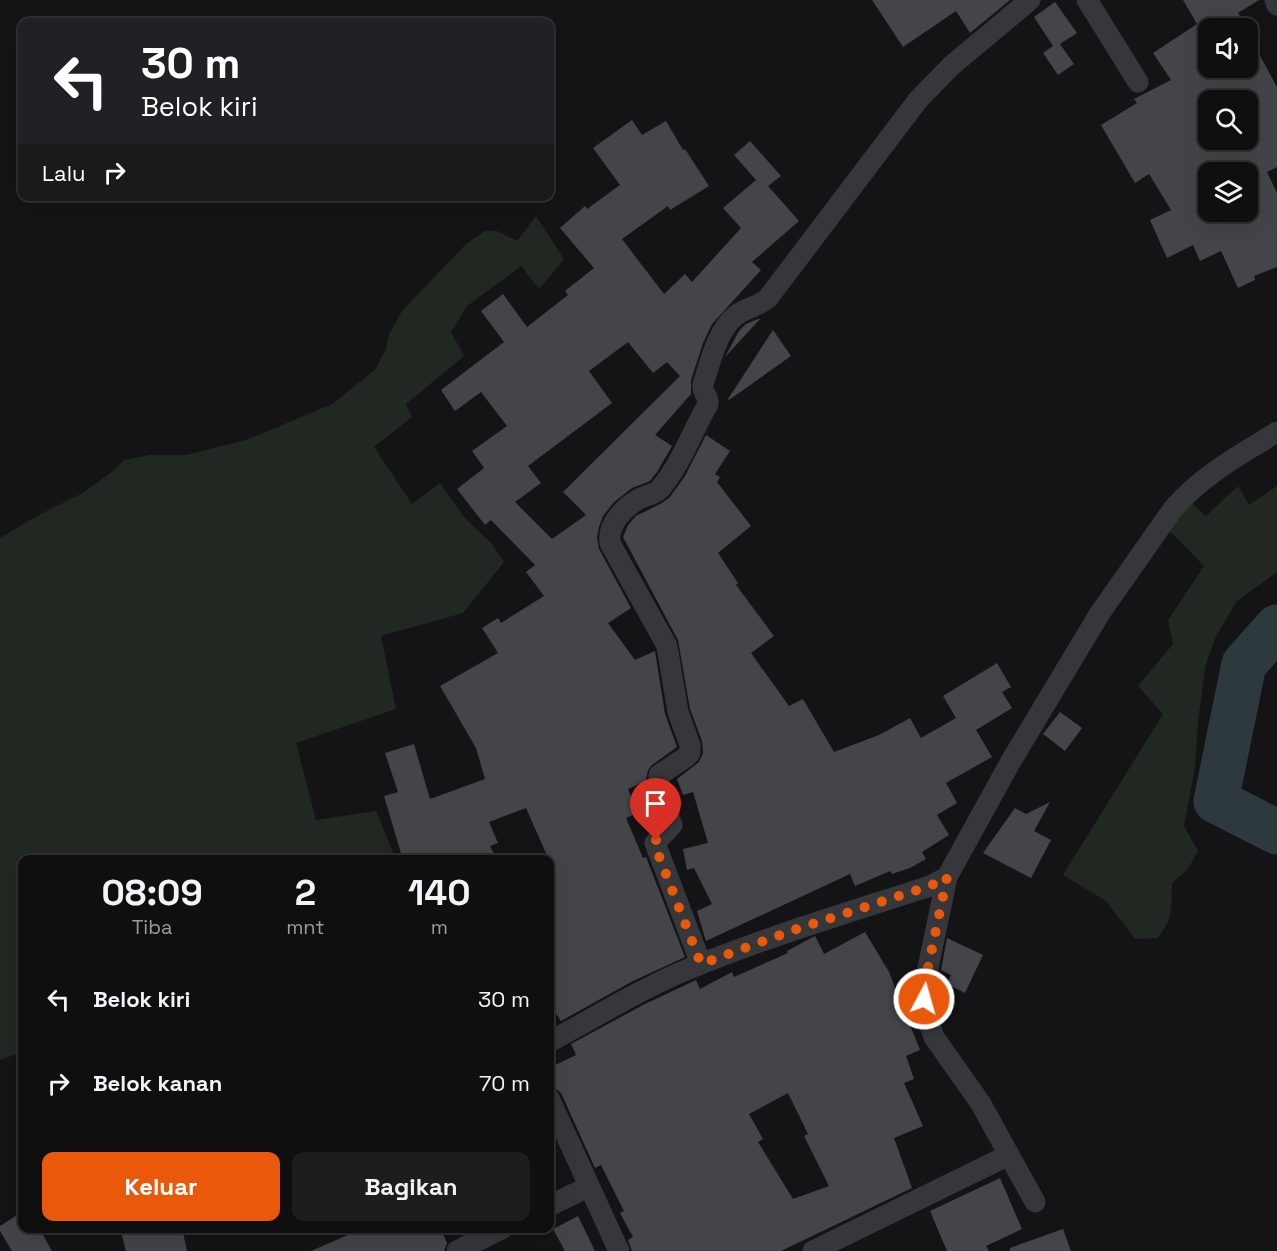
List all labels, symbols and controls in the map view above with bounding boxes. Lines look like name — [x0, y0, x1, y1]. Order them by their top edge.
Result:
map controls — [1198, 18, 1258, 222]
button: sound — [1198, 18, 1258, 78]
text: 30 m — [141, 37, 240, 90]
icon: left — [42, 42, 120, 120]
text: Belok kiri — [141, 89, 258, 124]
button: search — [1198, 90, 1258, 150]
icon: right — [98, 156, 131, 189]
text: Lalu — [42, 159, 86, 187]
button: layers — [1198, 162, 1258, 222]
pin — [630, 778, 681, 840]
icon: arrive — [639, 787, 672, 820]
text: 08:09 — [101, 870, 203, 916]
text: 2 — [295, 870, 316, 916]
text: 140 — [408, 870, 471, 916]
text: Tiba — [132, 914, 173, 940]
text: mnt — [286, 914, 325, 940]
text: m — [431, 914, 448, 940]
position arrow — [892, 967, 956, 1031]
icon: left — [42, 983, 75, 1016]
text: Belok kiri — [93, 985, 190, 1013]
text: 30 m — [478, 985, 530, 1013]
icon: right — [42, 1067, 75, 1100]
text: Belok kanan — [93, 1069, 222, 1097]
text: 70 m — [479, 1069, 530, 1097]
button: Keluar — [42, 1152, 280, 1221]
button: Bagikan — [292, 1152, 530, 1221]

